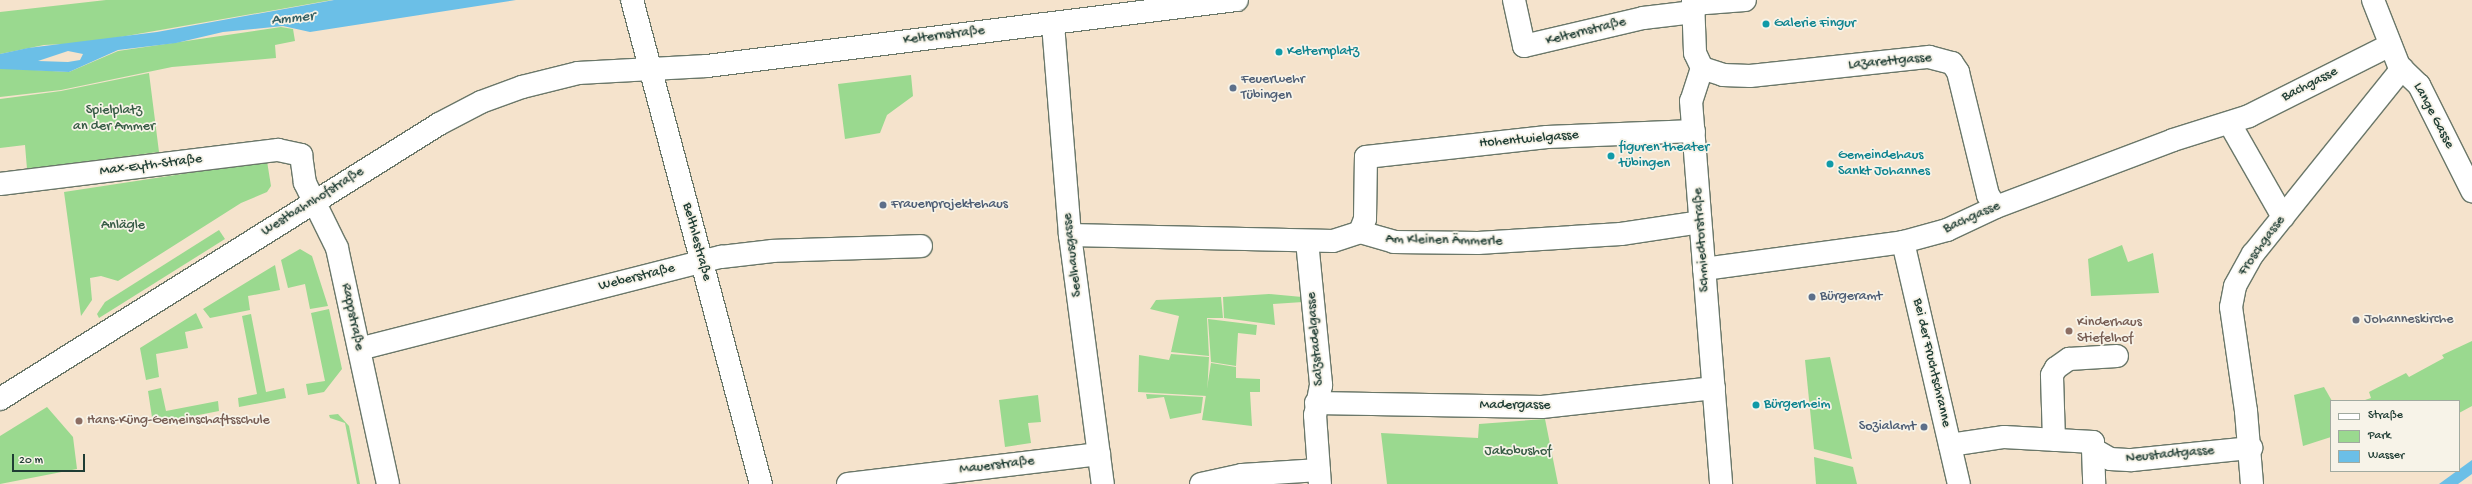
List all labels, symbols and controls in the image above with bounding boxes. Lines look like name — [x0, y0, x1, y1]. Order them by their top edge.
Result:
water label: Ammer — [271, 8, 315, 30]
street label: Kelternstraße — [1544, 14, 1628, 50]
place label: Galerie Fingur — [1774, 16, 1856, 32]
marker: Galerie Fingur — [1761, 19, 1771, 29]
street label: Kelternstraße — [902, 23, 986, 49]
place label: Kelternplatz — [1287, 44, 1359, 60]
marker: Kelternplatz — [1274, 47, 1284, 57]
street label: Lazarettgasse — [1848, 50, 1932, 74]
street label: Bachgasse — [2279, 64, 2341, 106]
place label: Feuerwehr Tübingen — [1241, 72, 1305, 104]
street label: Lange Gasse — [2409, 80, 2457, 152]
marker: Feuerwehr Tübingen — [1228, 83, 1238, 93]
park label: Spielplatz an der Ammer — [73, 103, 155, 136]
street label: Hohentwielgasse — [1479, 127, 1579, 153]
place label: figuren theater tübingen — [1619, 140, 1709, 172]
place label: Gemeindehaus Sankt Johannes — [1838, 148, 1930, 180]
street label: Max-Eyth-Straße — [99, 151, 203, 181]
marker: figuren theater tübingen — [1606, 151, 1616, 161]
marker: Gemeindehaus Sankt Johannes — [1825, 159, 1835, 169]
street label: Westbahnhofstraße — [259, 164, 367, 240]
street label: Schmiedtorstraße — [1690, 187, 1714, 293]
place label: Frauenprojektehaus — [891, 197, 1008, 213]
street label: Bachgasse — [1941, 198, 2003, 238]
marker: Frauenprojektehaus — [878, 200, 888, 210]
street label: Belthlestraße — [677, 201, 715, 283]
street label: Seelhausgasse — [1060, 212, 1086, 298]
street label: Froschgasse — [2235, 213, 2289, 279]
park label: Anlägle — [101, 218, 145, 234]
street label: Am Kleinen Ämmerle — [1385, 232, 1503, 250]
street label: Weberstraße — [597, 260, 677, 296]
street label: Rappstraße — [337, 282, 367, 352]
place label: Bürgeramt — [1820, 289, 1882, 305]
street label: Salzstadelgasse — [1304, 291, 1328, 387]
marker: Bürgeramt — [1807, 292, 1817, 302]
street label: Bei der Fruchtschranne — [1908, 297, 1954, 429]
place label: Johanneskirche — [2364, 312, 2453, 328]
place label: Kinderhaus Stiefelhof — [2077, 315, 2142, 348]
marker: Johanneskirche — [2351, 315, 2361, 325]
marker: Kinderhaus Stiefelhof — [2064, 326, 2074, 336]
place label: Bürgerheim — [1764, 397, 1831, 413]
street label: Madergasse — [1479, 398, 1551, 414]
marker: Bürgerheim — [1751, 400, 1761, 410]
legend — [2330, 400, 2460, 472]
text: Straße — [2368, 409, 2403, 423]
place label: Hans-Küng-Gemeinschaftsschule — [87, 413, 270, 429]
marker: Hans-Küng-Gemeinschaftsschule — [74, 416, 84, 426]
place label: Sozialamt — [1859, 419, 1916, 435]
marker: Sozialamt — [1919, 422, 1929, 432]
text: Park — [2368, 429, 2391, 443]
street label: Neustadtgasse — [2125, 443, 2215, 467]
park label: Jakobushof — [1485, 444, 1551, 460]
scale bar — [14, 446, 87, 472]
text: Wasser — [2368, 449, 2404, 463]
street label: Mauerstraße — [958, 453, 1036, 479]
text: 20 m — [19, 454, 43, 468]

